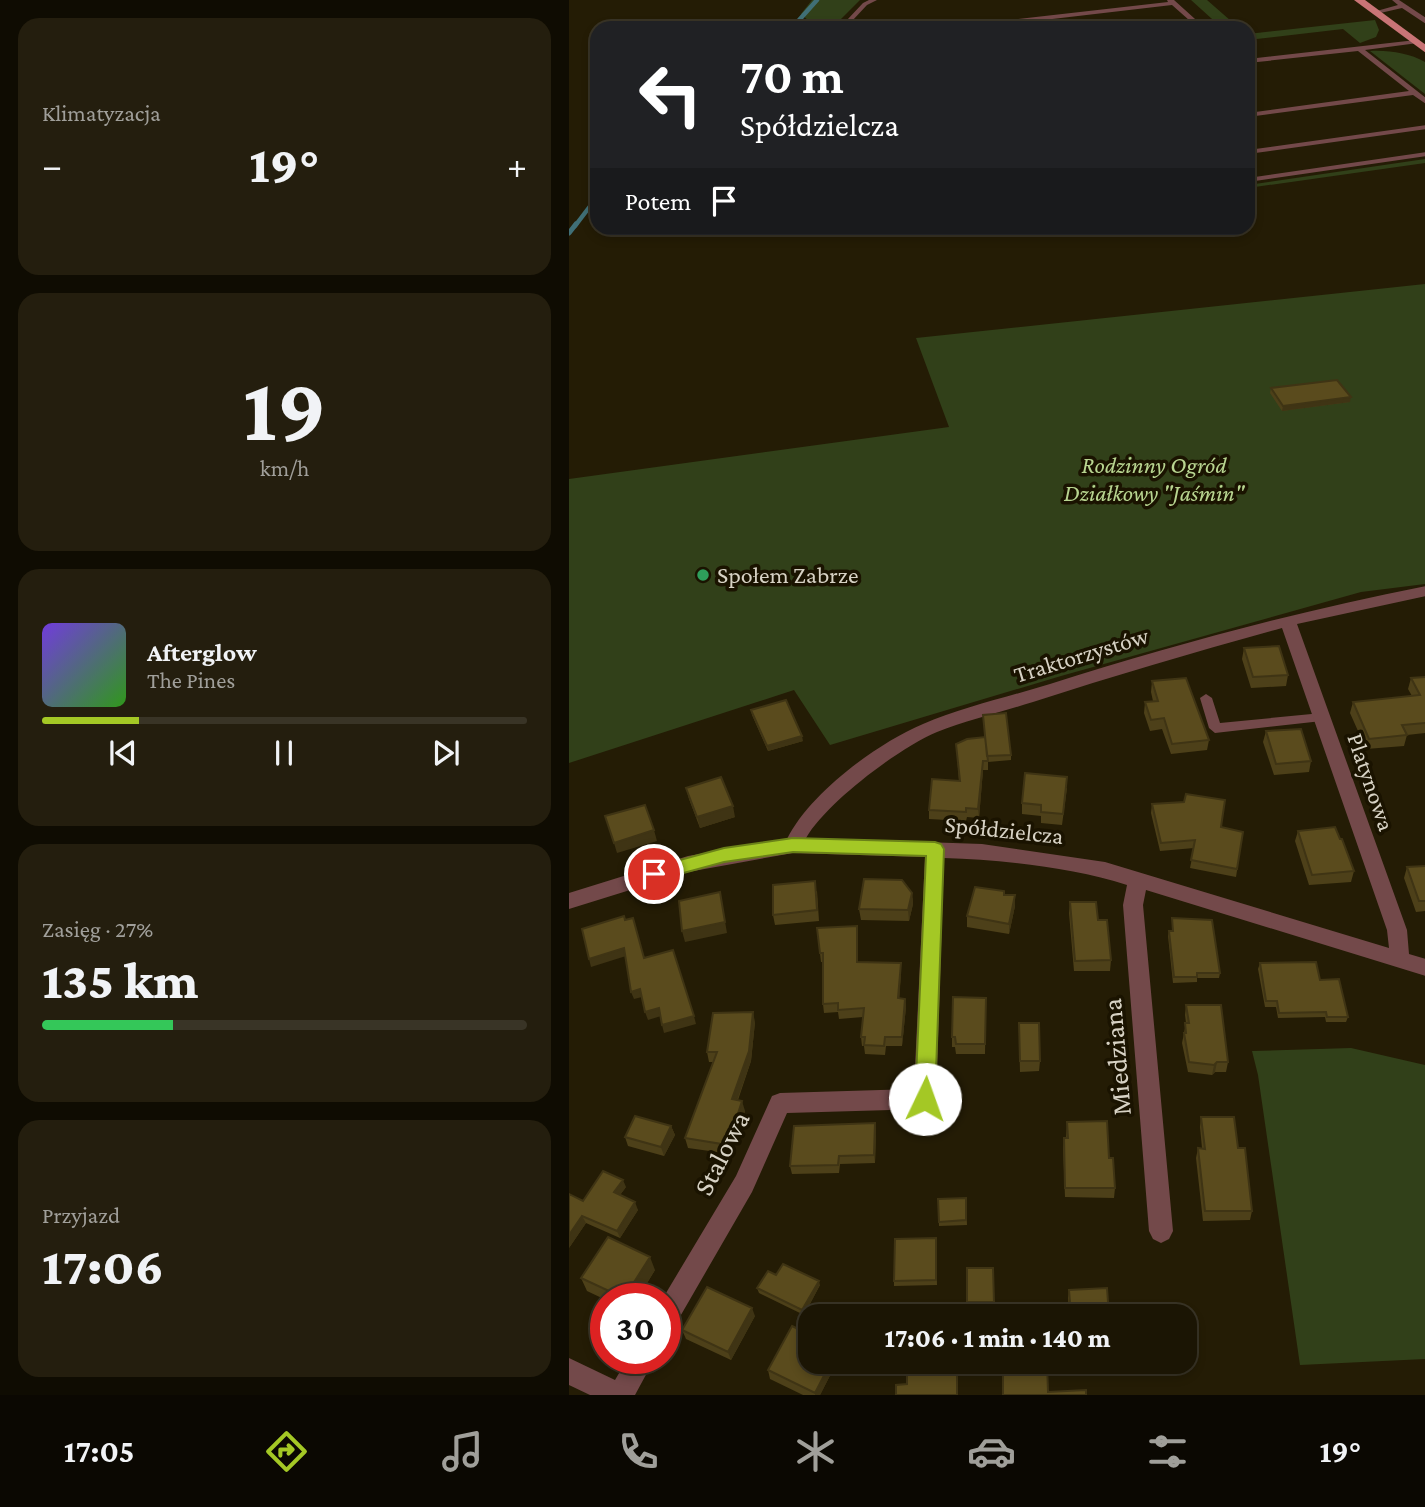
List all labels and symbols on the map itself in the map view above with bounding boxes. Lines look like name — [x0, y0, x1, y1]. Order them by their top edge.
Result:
park label: Rodzinny Ogród Działkowy "Jaśmin" — [1064, 451, 1246, 506]
place label: Społem Zabrze — [717, 561, 858, 588]
marker: Społem Zabrze — [695, 567, 711, 583]
street label: Traktorzystów — [1010, 621, 1152, 688]
street label: Platynowa — [1342, 729, 1401, 834]
street label: Spółdzielcza — [943, 810, 1065, 849]
pin — [624, 844, 684, 904]
street label: Miedziana — [1096, 997, 1137, 1117]
position arrow — [888, 1062, 962, 1136]
street label: Stalowa — [687, 1106, 756, 1200]
speed limit sign: 30 — [590, 1283, 681, 1374]

